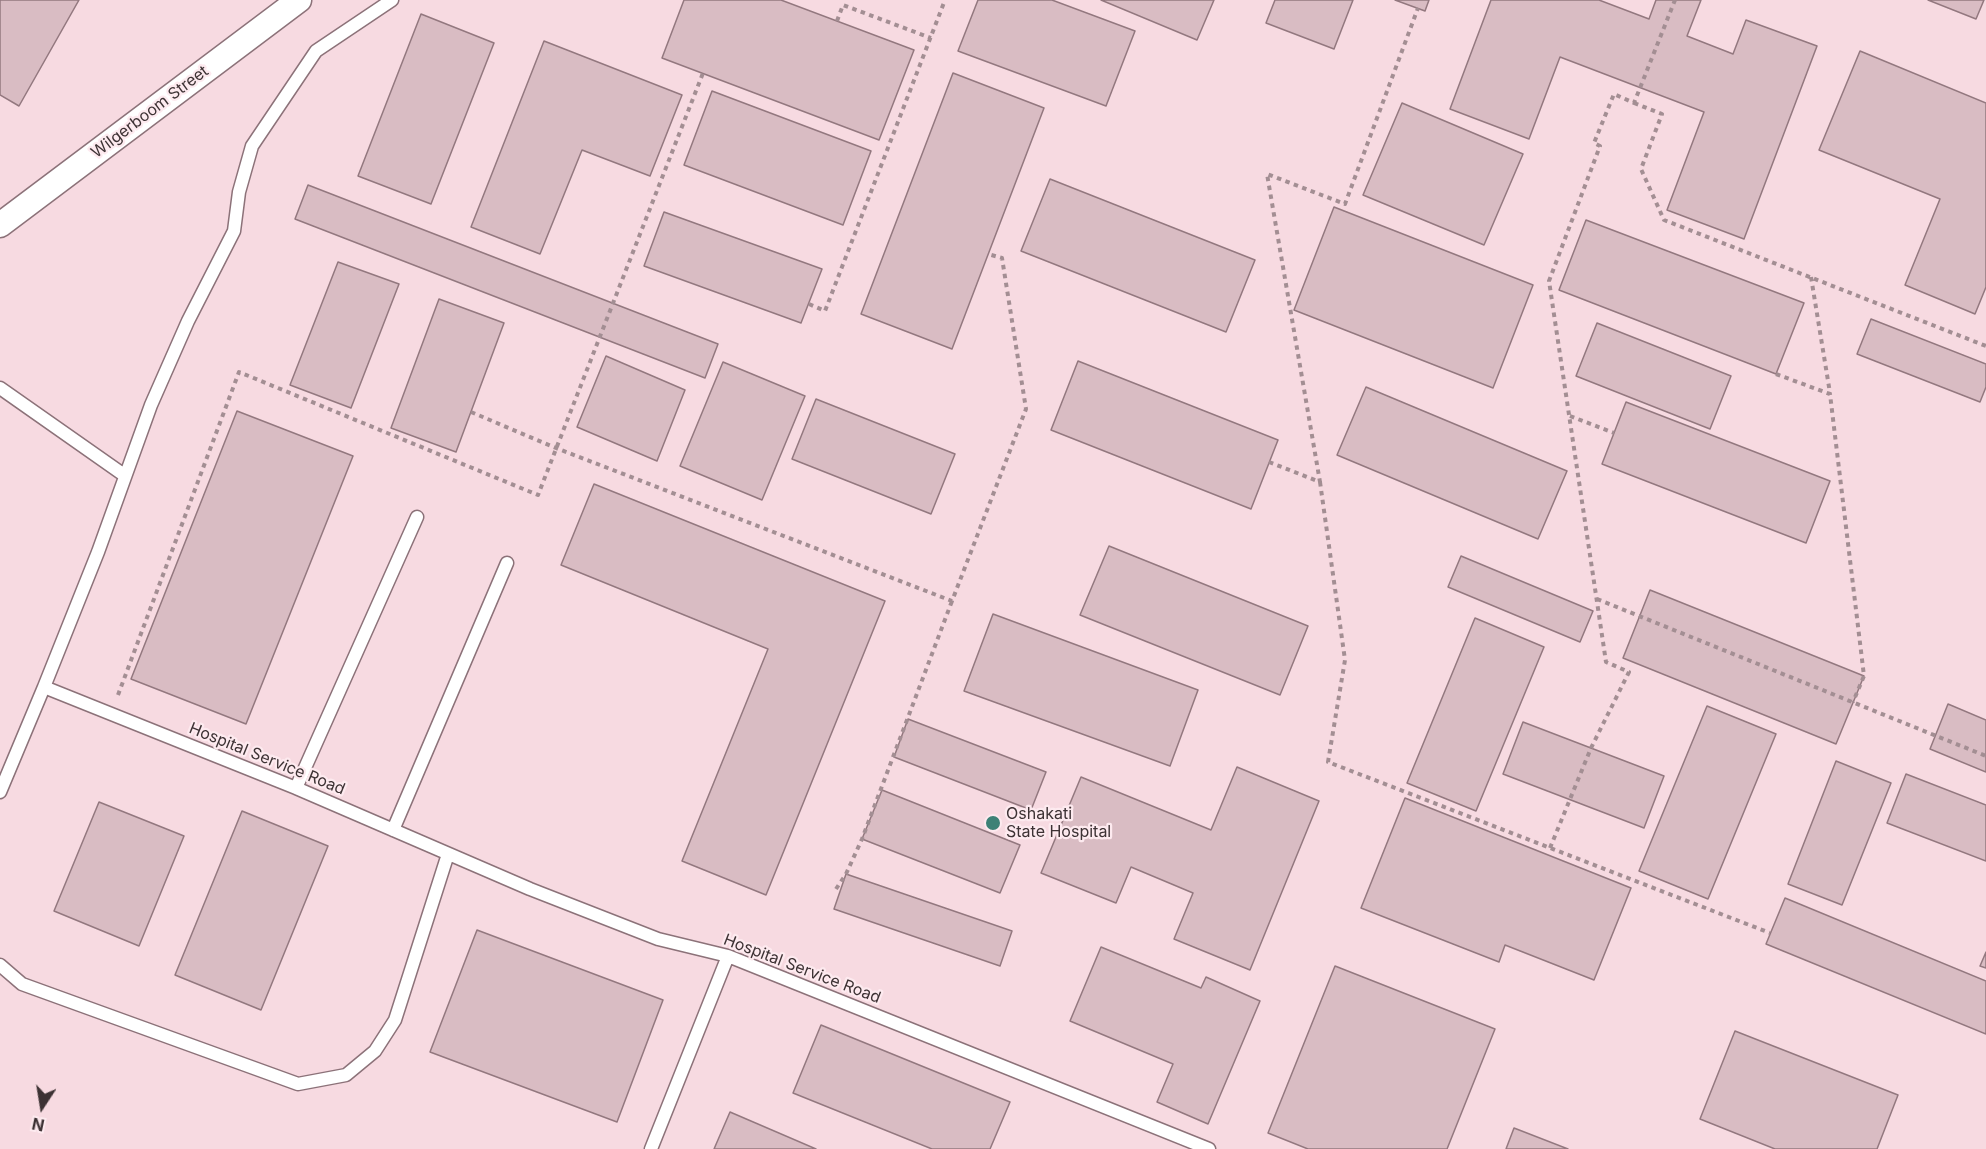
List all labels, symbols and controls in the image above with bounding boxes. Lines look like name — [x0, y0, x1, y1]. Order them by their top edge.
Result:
street label: Wilgerboom Street — [88, 62, 212, 162]
street label: Hospital Service Road — [186, 719, 348, 799]
place label: Oshakati State Hospital — [1006, 804, 1111, 842]
marker: Oshakati State Hospital — [984, 814, 1002, 832]
street label: Hospital Service Road — [721, 930, 883, 1008]
north arrow — [12, 1077, 72, 1137]
text: N — [30, 1114, 46, 1136]

